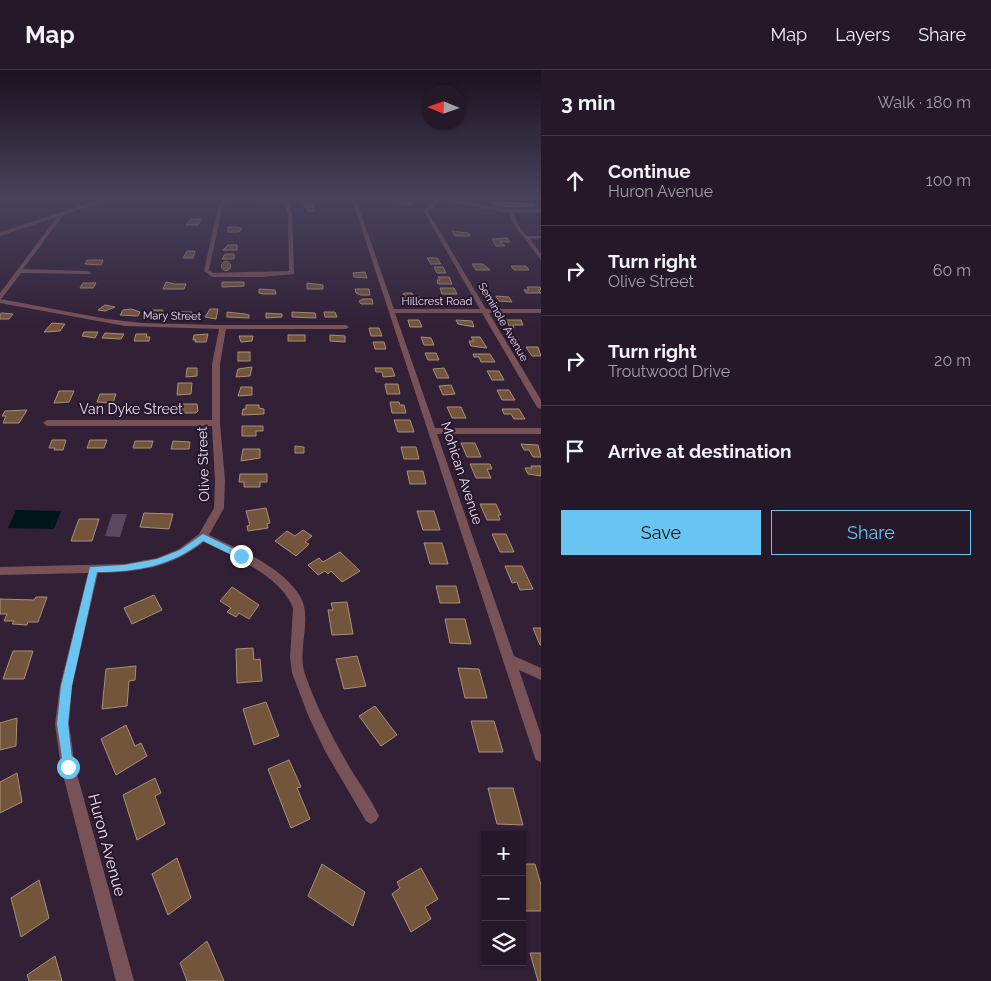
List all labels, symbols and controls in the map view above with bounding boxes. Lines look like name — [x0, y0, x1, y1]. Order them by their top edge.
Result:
text: Map — [25, 20, 75, 49]
text: Map — [771, 24, 807, 45]
text: Layers — [835, 24, 890, 45]
text: Share — [918, 24, 966, 45]
north arrow — [421, 85, 466, 130]
text: 3 min — [561, 90, 615, 115]
text: Walk · 180 m — [877, 93, 971, 112]
text: Continue — [608, 160, 691, 182]
icon: ahead — [561, 167, 589, 195]
text: 100 m — [926, 171, 971, 190]
text: Huron Avenue — [608, 182, 713, 201]
text: Turn right — [608, 250, 697, 272]
icon: right — [561, 257, 589, 285]
text: 60 m — [933, 261, 971, 280]
text: Olive Street — [608, 272, 694, 291]
street label: Seminole Avenue — [475, 280, 531, 364]
street label: Hillcrest Road — [402, 295, 473, 308]
street label: Mary Street — [143, 309, 202, 323]
text: Turn right — [608, 340, 697, 362]
icon: right — [561, 347, 589, 375]
text: 20 m — [934, 351, 971, 370]
text: Troutwood Drive — [608, 362, 730, 381]
street label: Van Dyke Street — [79, 401, 183, 417]
street label: Mohican Avenue — [438, 419, 486, 527]
street label: Olive Street — [194, 426, 212, 502]
icon: arrive — [561, 437, 589, 465]
text: Arrive at destination — [608, 440, 792, 462]
button: Save — [561, 510, 761, 555]
button: Share — [771, 510, 971, 555]
route end — [230, 545, 253, 568]
route start — [57, 756, 80, 779]
street label: Huron Avenue — [84, 792, 130, 898]
map controls — [481, 831, 526, 966]
button: + — [481, 831, 526, 876]
button: − — [481, 876, 526, 921]
button: layers — [481, 921, 526, 966]

